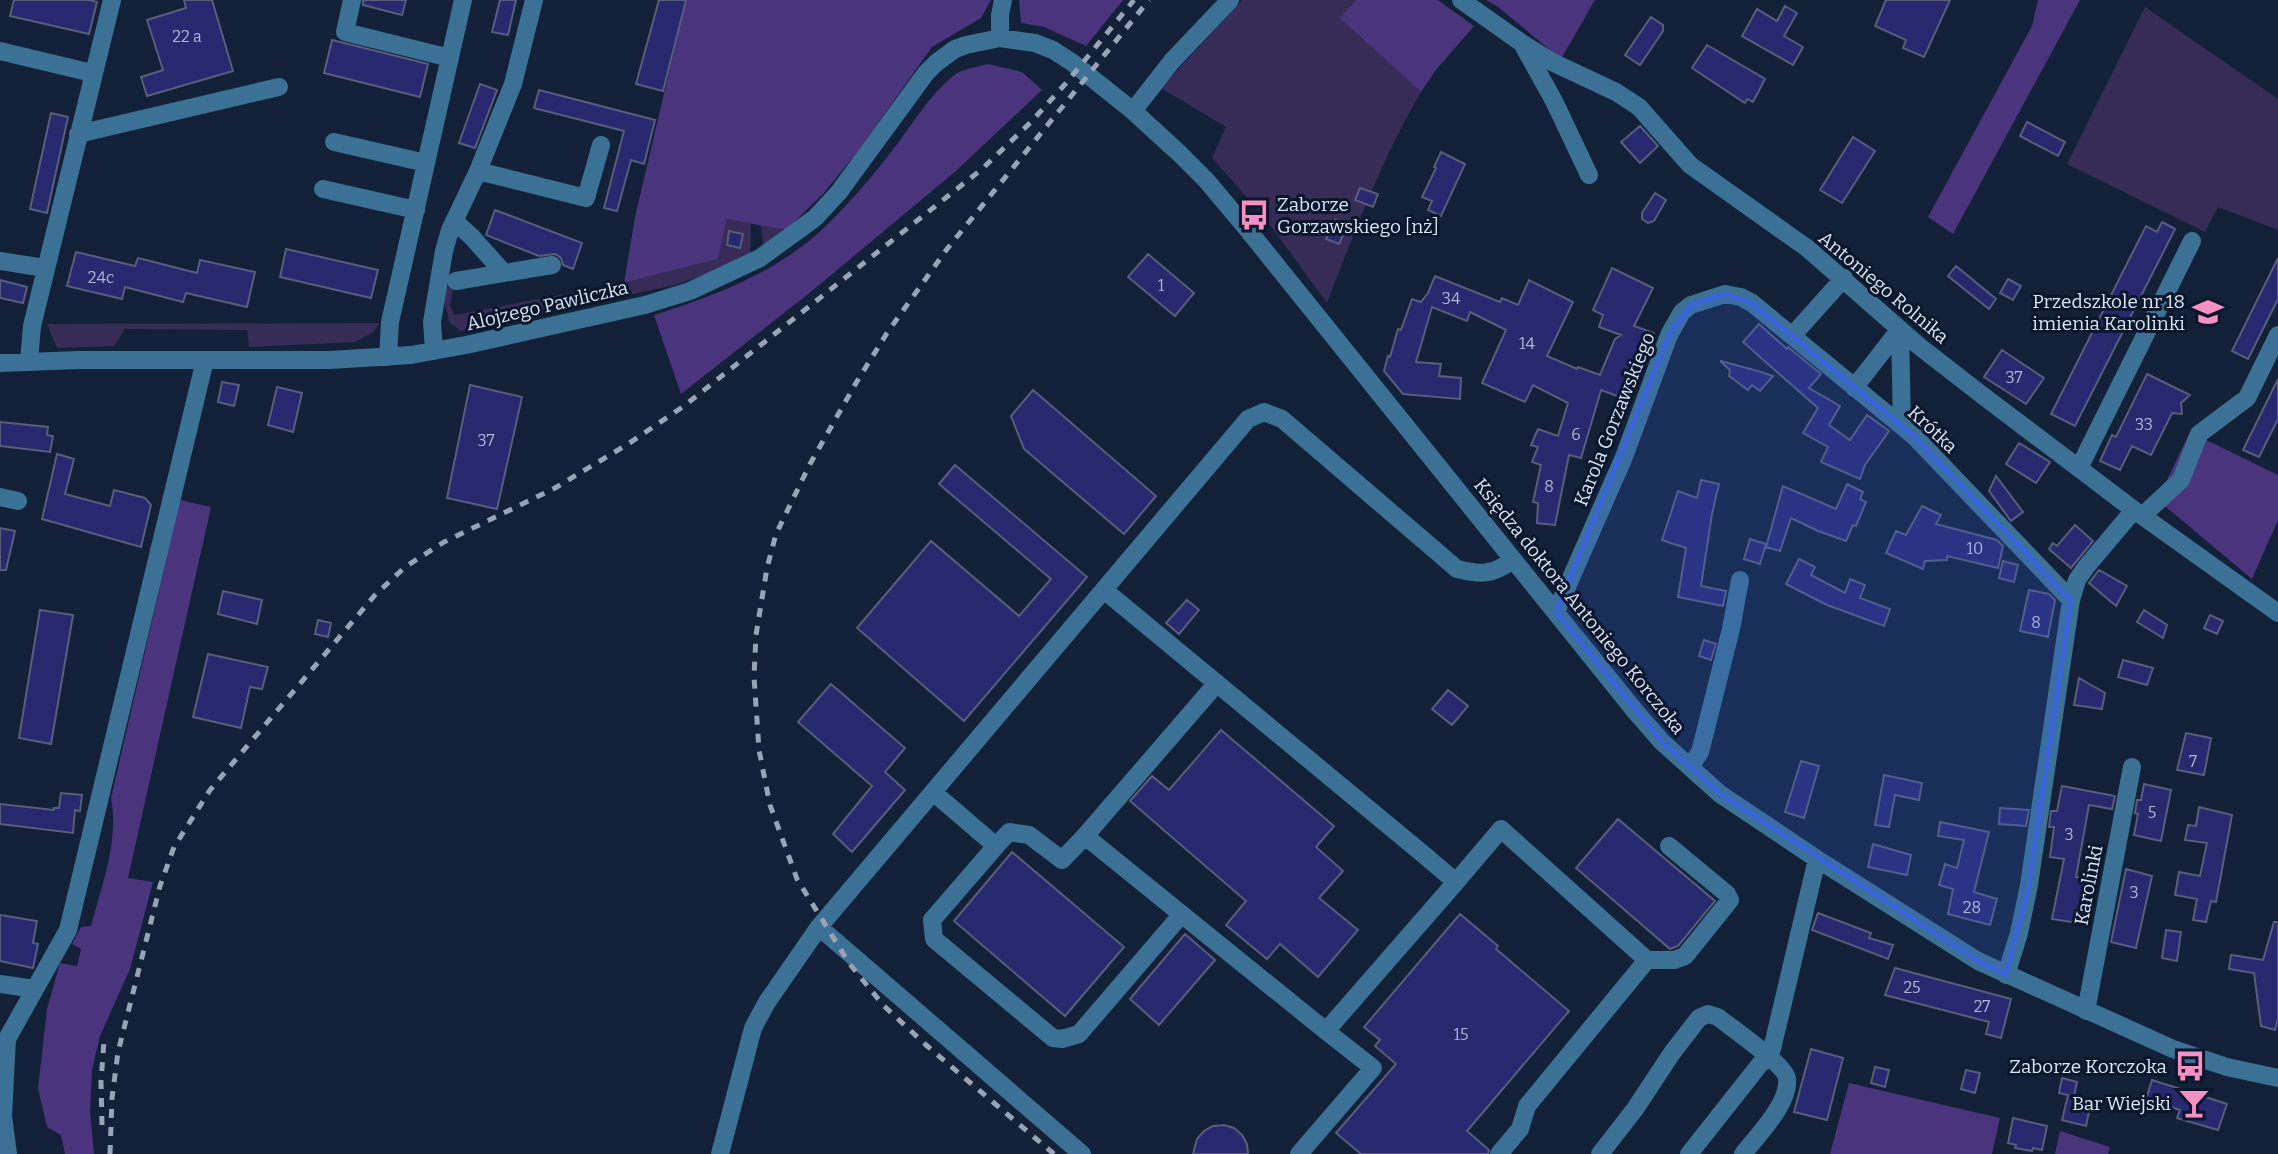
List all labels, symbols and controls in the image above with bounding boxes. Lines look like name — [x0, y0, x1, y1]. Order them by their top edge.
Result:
house number: 22 а — [172, 27, 202, 46]
place label: Zaborze Gorzawskiego [nż] — [1277, 193, 1439, 238]
bus stop icon: Zaborze Gorzawskiego [nż] — [1237, 198, 1271, 232]
street label: Antoniego Rolnika — [1814, 226, 1954, 349]
house number: 24c — [88, 268, 114, 287]
street label: Alojzego Pawliczka — [464, 276, 631, 335]
house number: 1 — [1158, 276, 1165, 295]
house number: 34 — [1442, 289, 1461, 308]
place label: Przedszkole nr 18 imienia Karolinki — [2032, 290, 2185, 335]
school or university icon: Przedszkole nr 18 imienia Karolinki — [2191, 295, 2225, 329]
street label: Karola Gorzawskiego — [1569, 329, 1660, 509]
house number: 14 — [1519, 334, 1536, 353]
house number: 37 — [2005, 368, 2023, 387]
street label: Krótka — [1903, 401, 1963, 458]
house number: 33 — [2135, 415, 2153, 434]
house number: 6 — [1571, 425, 1581, 444]
house number: 37 — [477, 431, 495, 450]
street label: Księdza doktora Antoniego Korczoka — [1469, 474, 1690, 739]
house number: 8 — [1544, 477, 1554, 496]
house number: 10 — [1967, 539, 1983, 558]
house number: 8 — [2031, 613, 2041, 632]
house number: 7 — [2189, 752, 2197, 771]
house number: 5 — [2148, 803, 2156, 822]
house number: 3 — [2064, 825, 2074, 844]
street label: Karolinki — [2069, 843, 2108, 927]
house number: 3 — [2129, 883, 2139, 902]
house number: 28 — [1963, 898, 1981, 917]
house number: 25 — [1903, 978, 1921, 997]
house number: 27 — [1974, 997, 1990, 1016]
house number: 15 — [1453, 1025, 1469, 1044]
bus stop icon: Zaborze Korczoka — [2173, 1049, 2207, 1083]
place label: Zaborze Korczoka — [2009, 1055, 2168, 1078]
bar icon: Bar Wiejski — [2177, 1086, 2211, 1120]
place label: Bar Wiejski — [2072, 1092, 2171, 1115]

